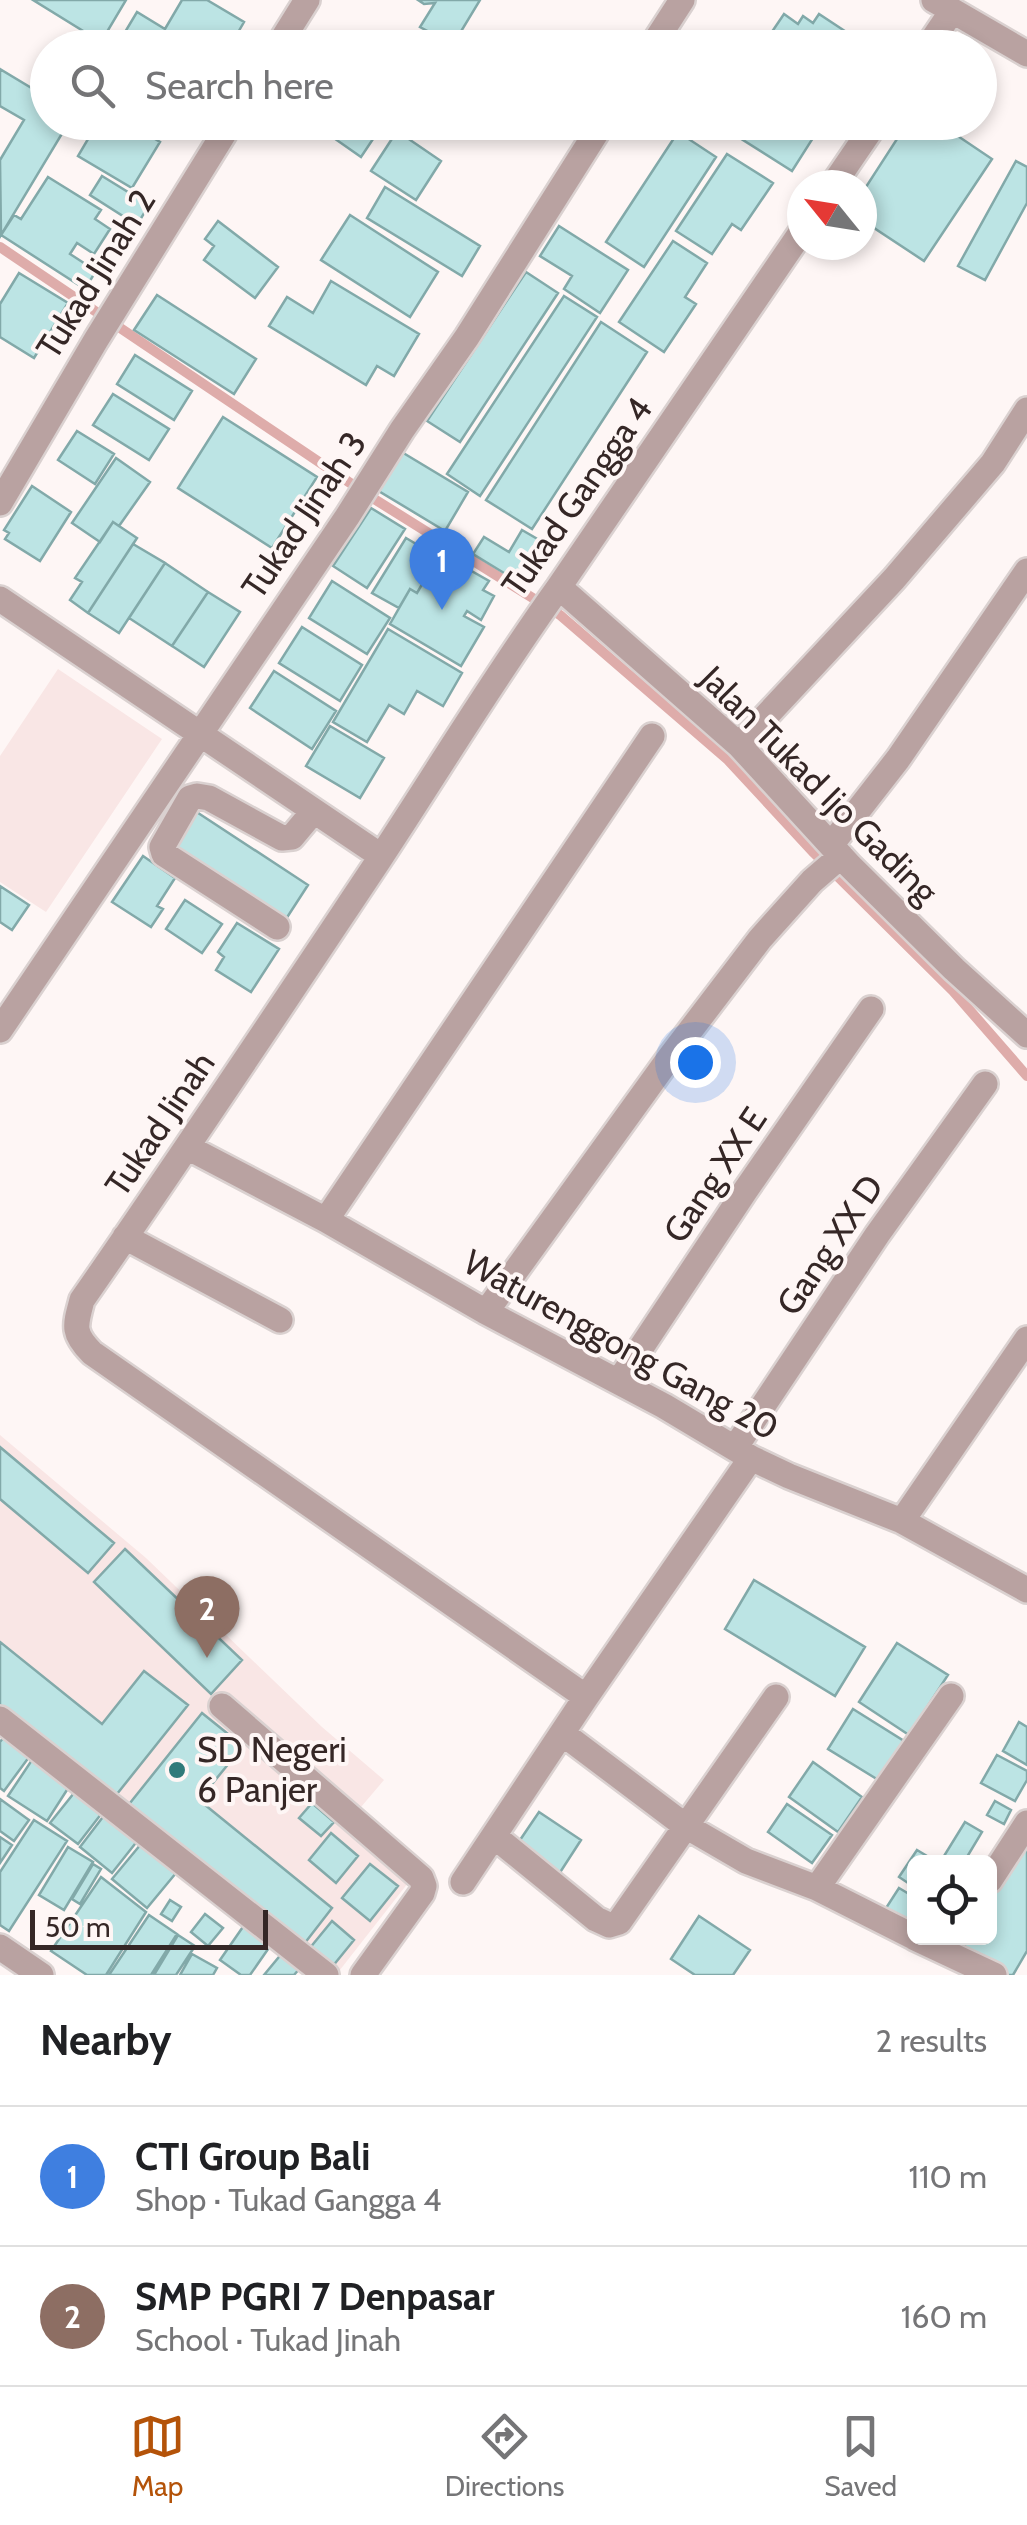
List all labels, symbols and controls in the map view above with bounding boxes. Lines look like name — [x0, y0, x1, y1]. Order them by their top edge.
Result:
search box — [30, 30, 997, 140]
icon: search — [65, 58, 120, 113]
text: Search here — [145, 62, 334, 109]
north arrow — [787, 170, 877, 260]
street label: Tukad Jinah 2 — [27, 181, 164, 366]
street label: Tukad Gangga 4 — [492, 389, 661, 605]
street label: Tukad Jinah 3 — [232, 423, 375, 606]
pin: 1 — [410, 528, 474, 610]
street label: Jalan Tukad Ijo Gading — [691, 656, 948, 913]
your location — [670, 1037, 721, 1088]
street label: Tukad Jinah — [96, 1043, 224, 1204]
street label: Gang XX E — [654, 1099, 775, 1251]
street label: Gang XX D — [767, 1166, 892, 1323]
street label: Waturenggong Gang 20 — [456, 1240, 786, 1449]
pin: 2 — [174, 1576, 240, 1658]
place label: SD Negeri 6 Panjer — [197, 1728, 347, 1811]
marker: SD Negeri 6 Panjer — [166, 1759, 188, 1781]
map controls — [907, 1855, 997, 1945]
button: locate — [907, 1855, 997, 1945]
scale bar — [30, 1905, 268, 1950]
text: 50 m — [45, 1910, 111, 1944]
text: Nearby — [40, 2014, 172, 2066]
text: 2 results — [876, 2021, 987, 2060]
text: CTI Group Bali — [135, 2133, 370, 2180]
text: 1 — [67, 2157, 78, 2196]
text: 110 m — [909, 2157, 987, 2196]
text: Shop · Tukad Gangga 4 — [135, 2180, 442, 2219]
text: SMP PGRI 7 Denpasar — [135, 2273, 494, 2320]
text: 2 — [64, 2297, 81, 2336]
text: 160 m — [901, 2297, 987, 2336]
text: School · Tukad Jinah — [135, 2320, 401, 2359]
tab: Map — [130, 2409, 185, 2503]
tab: Directions — [445, 2409, 564, 2503]
tab: Saved — [824, 2409, 897, 2503]

